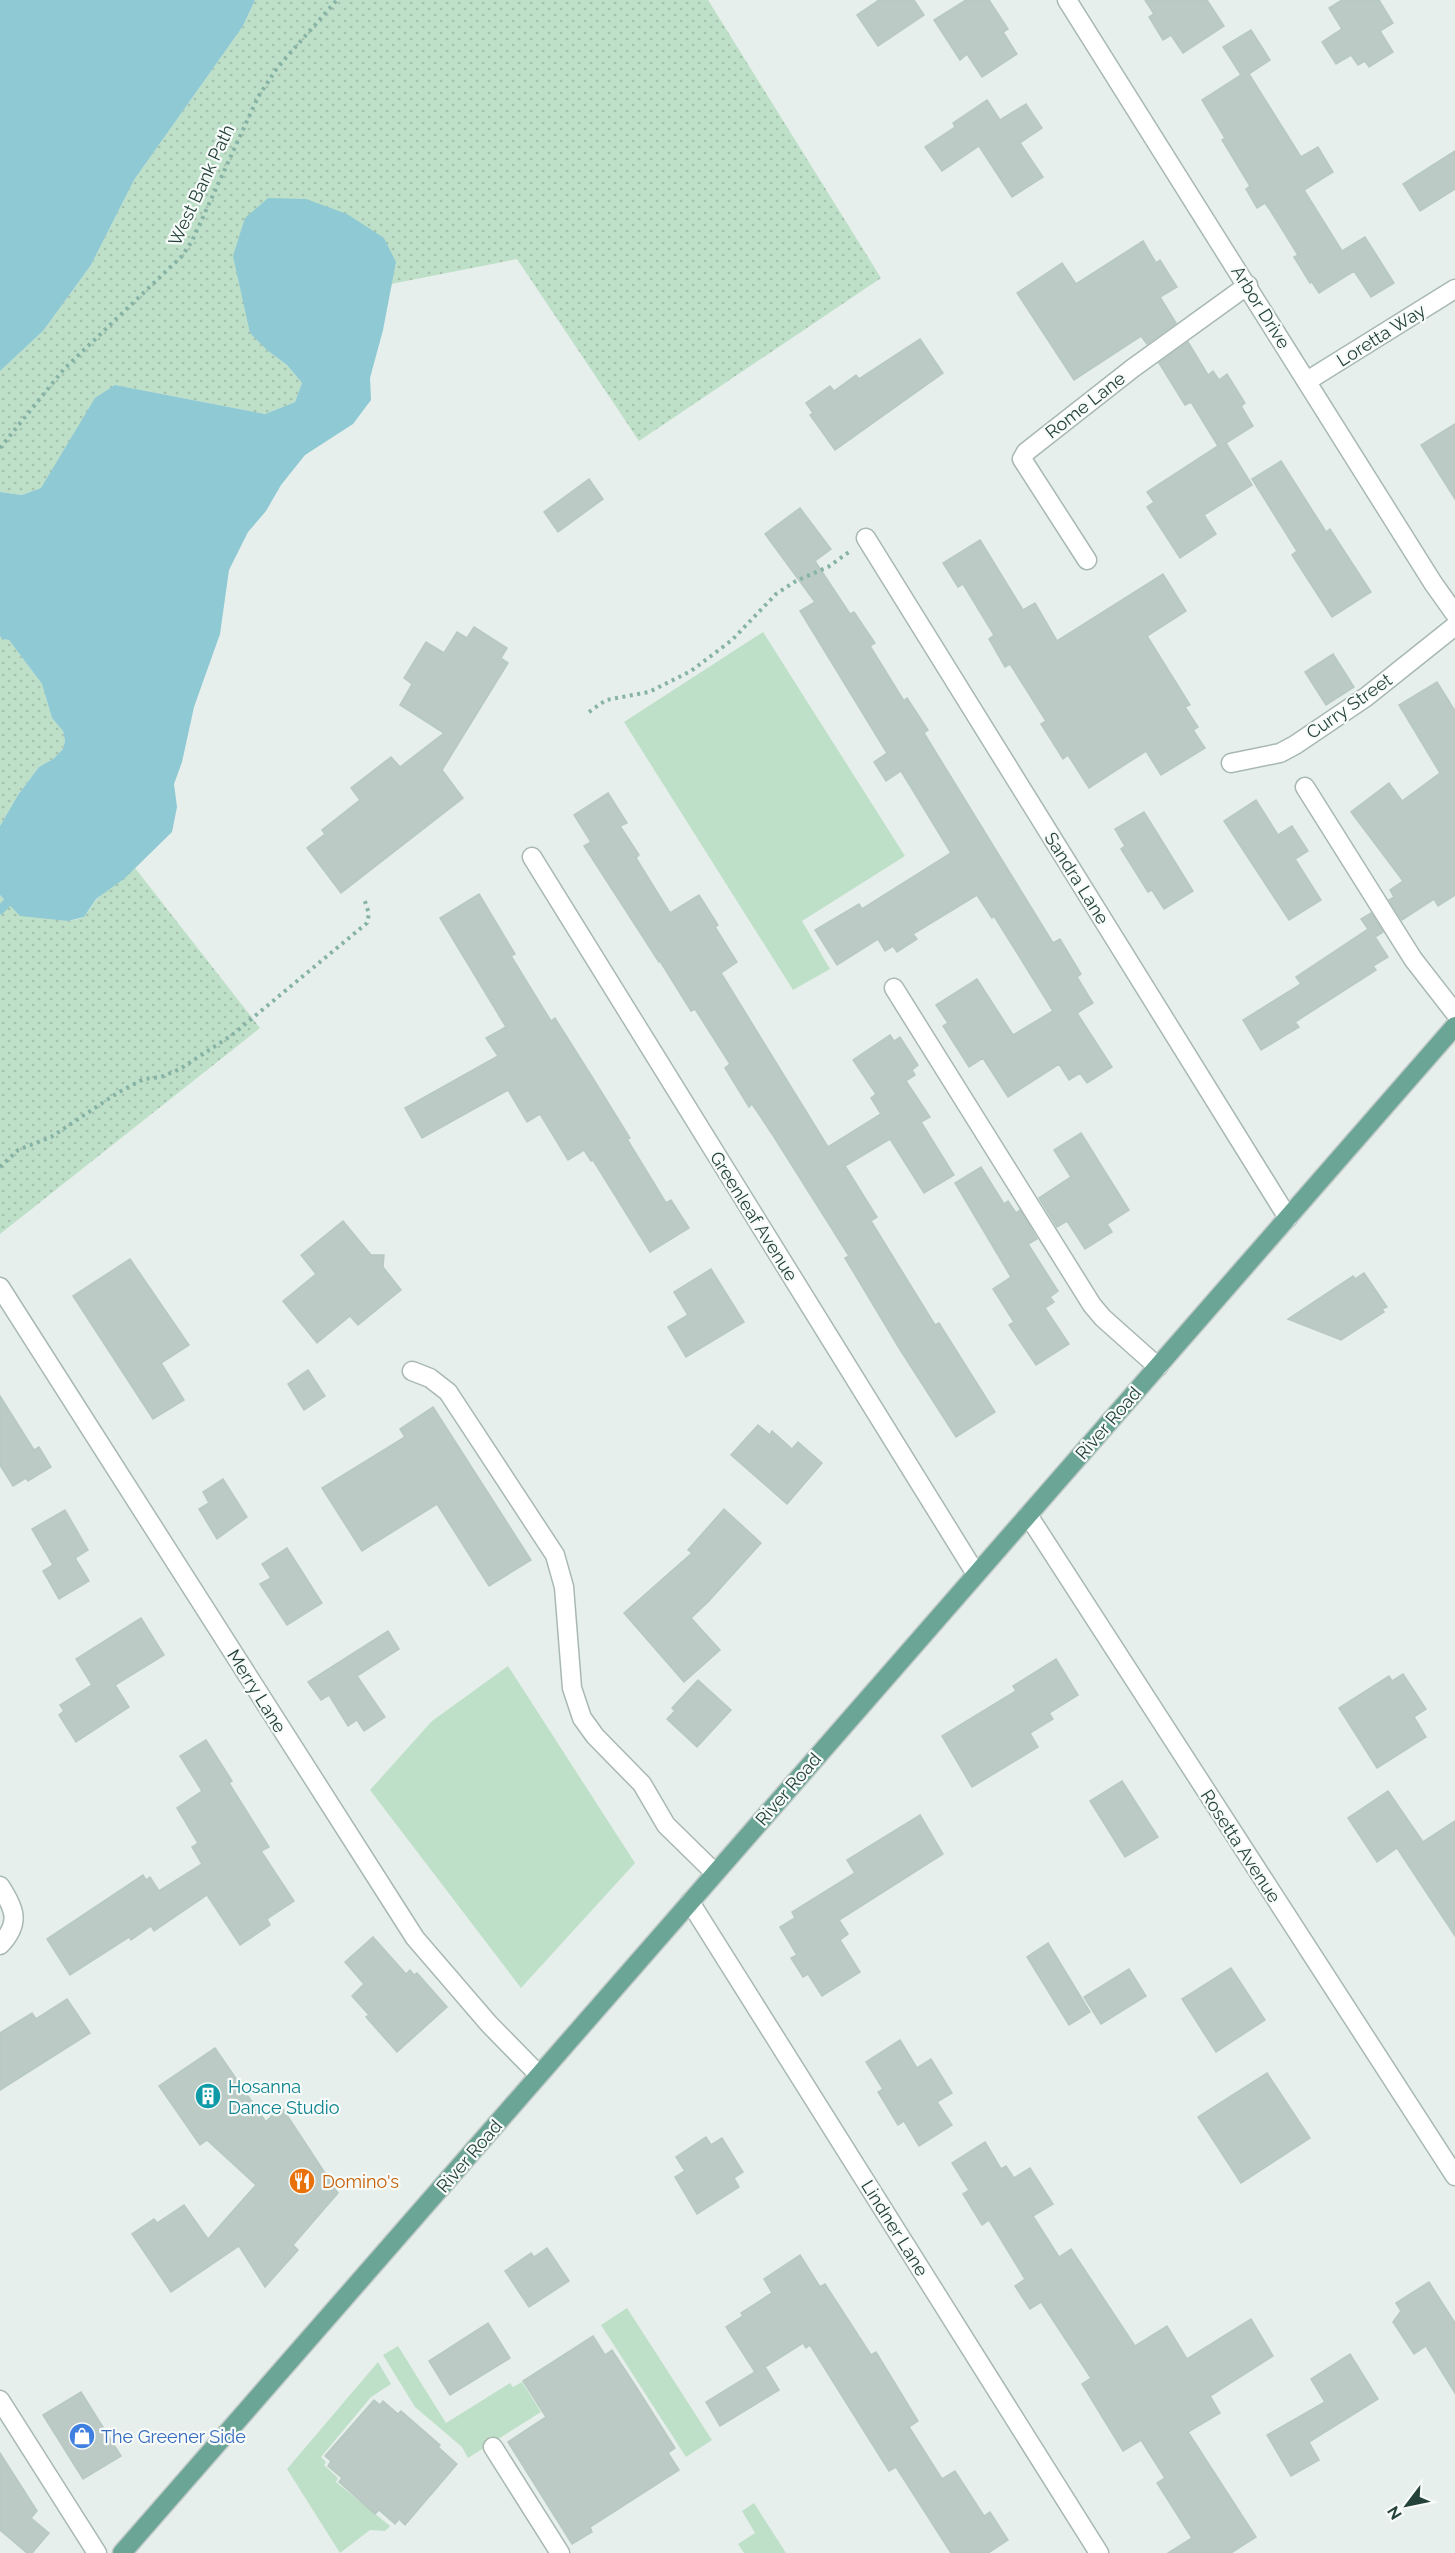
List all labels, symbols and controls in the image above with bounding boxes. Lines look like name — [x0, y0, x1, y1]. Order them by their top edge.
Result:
street label: West Bank Path — [164, 121, 238, 249]
street label: Arbor Drive — [1227, 262, 1295, 353]
street label: Loretta Way — [1333, 299, 1429, 371]
street label: Rome Lane — [1041, 367, 1129, 443]
street label: Curry Street — [1302, 669, 1396, 743]
street label: Sandra Lane — [1040, 828, 1114, 928]
street label: Greenleaf Avenue — [706, 1147, 802, 1285]
street label: River Road — [1071, 1382, 1145, 1464]
street label: Merry Lane — [223, 1646, 291, 1737]
street label: River Road — [751, 1748, 825, 1830]
street label: Rosetta Avenue — [1197, 1786, 1286, 1907]
place label: Hosanna Dance Studio — [228, 2076, 340, 2118]
building icon: Hosanna Dance Studio — [193, 2081, 223, 2111]
street label: River Road — [432, 2115, 506, 2197]
restaurant icon: Domino's — [287, 2166, 317, 2196]
place label: Domino's — [322, 2171, 399, 2192]
street label: Lindner Lane — [857, 2176, 933, 2280]
shop icon: The Greener Side — [67, 2421, 97, 2451]
place label: The Greener Side — [101, 2426, 246, 2447]
north arrow — [1377, 2475, 1437, 2535]
text: N — [1383, 2502, 1406, 2523]

